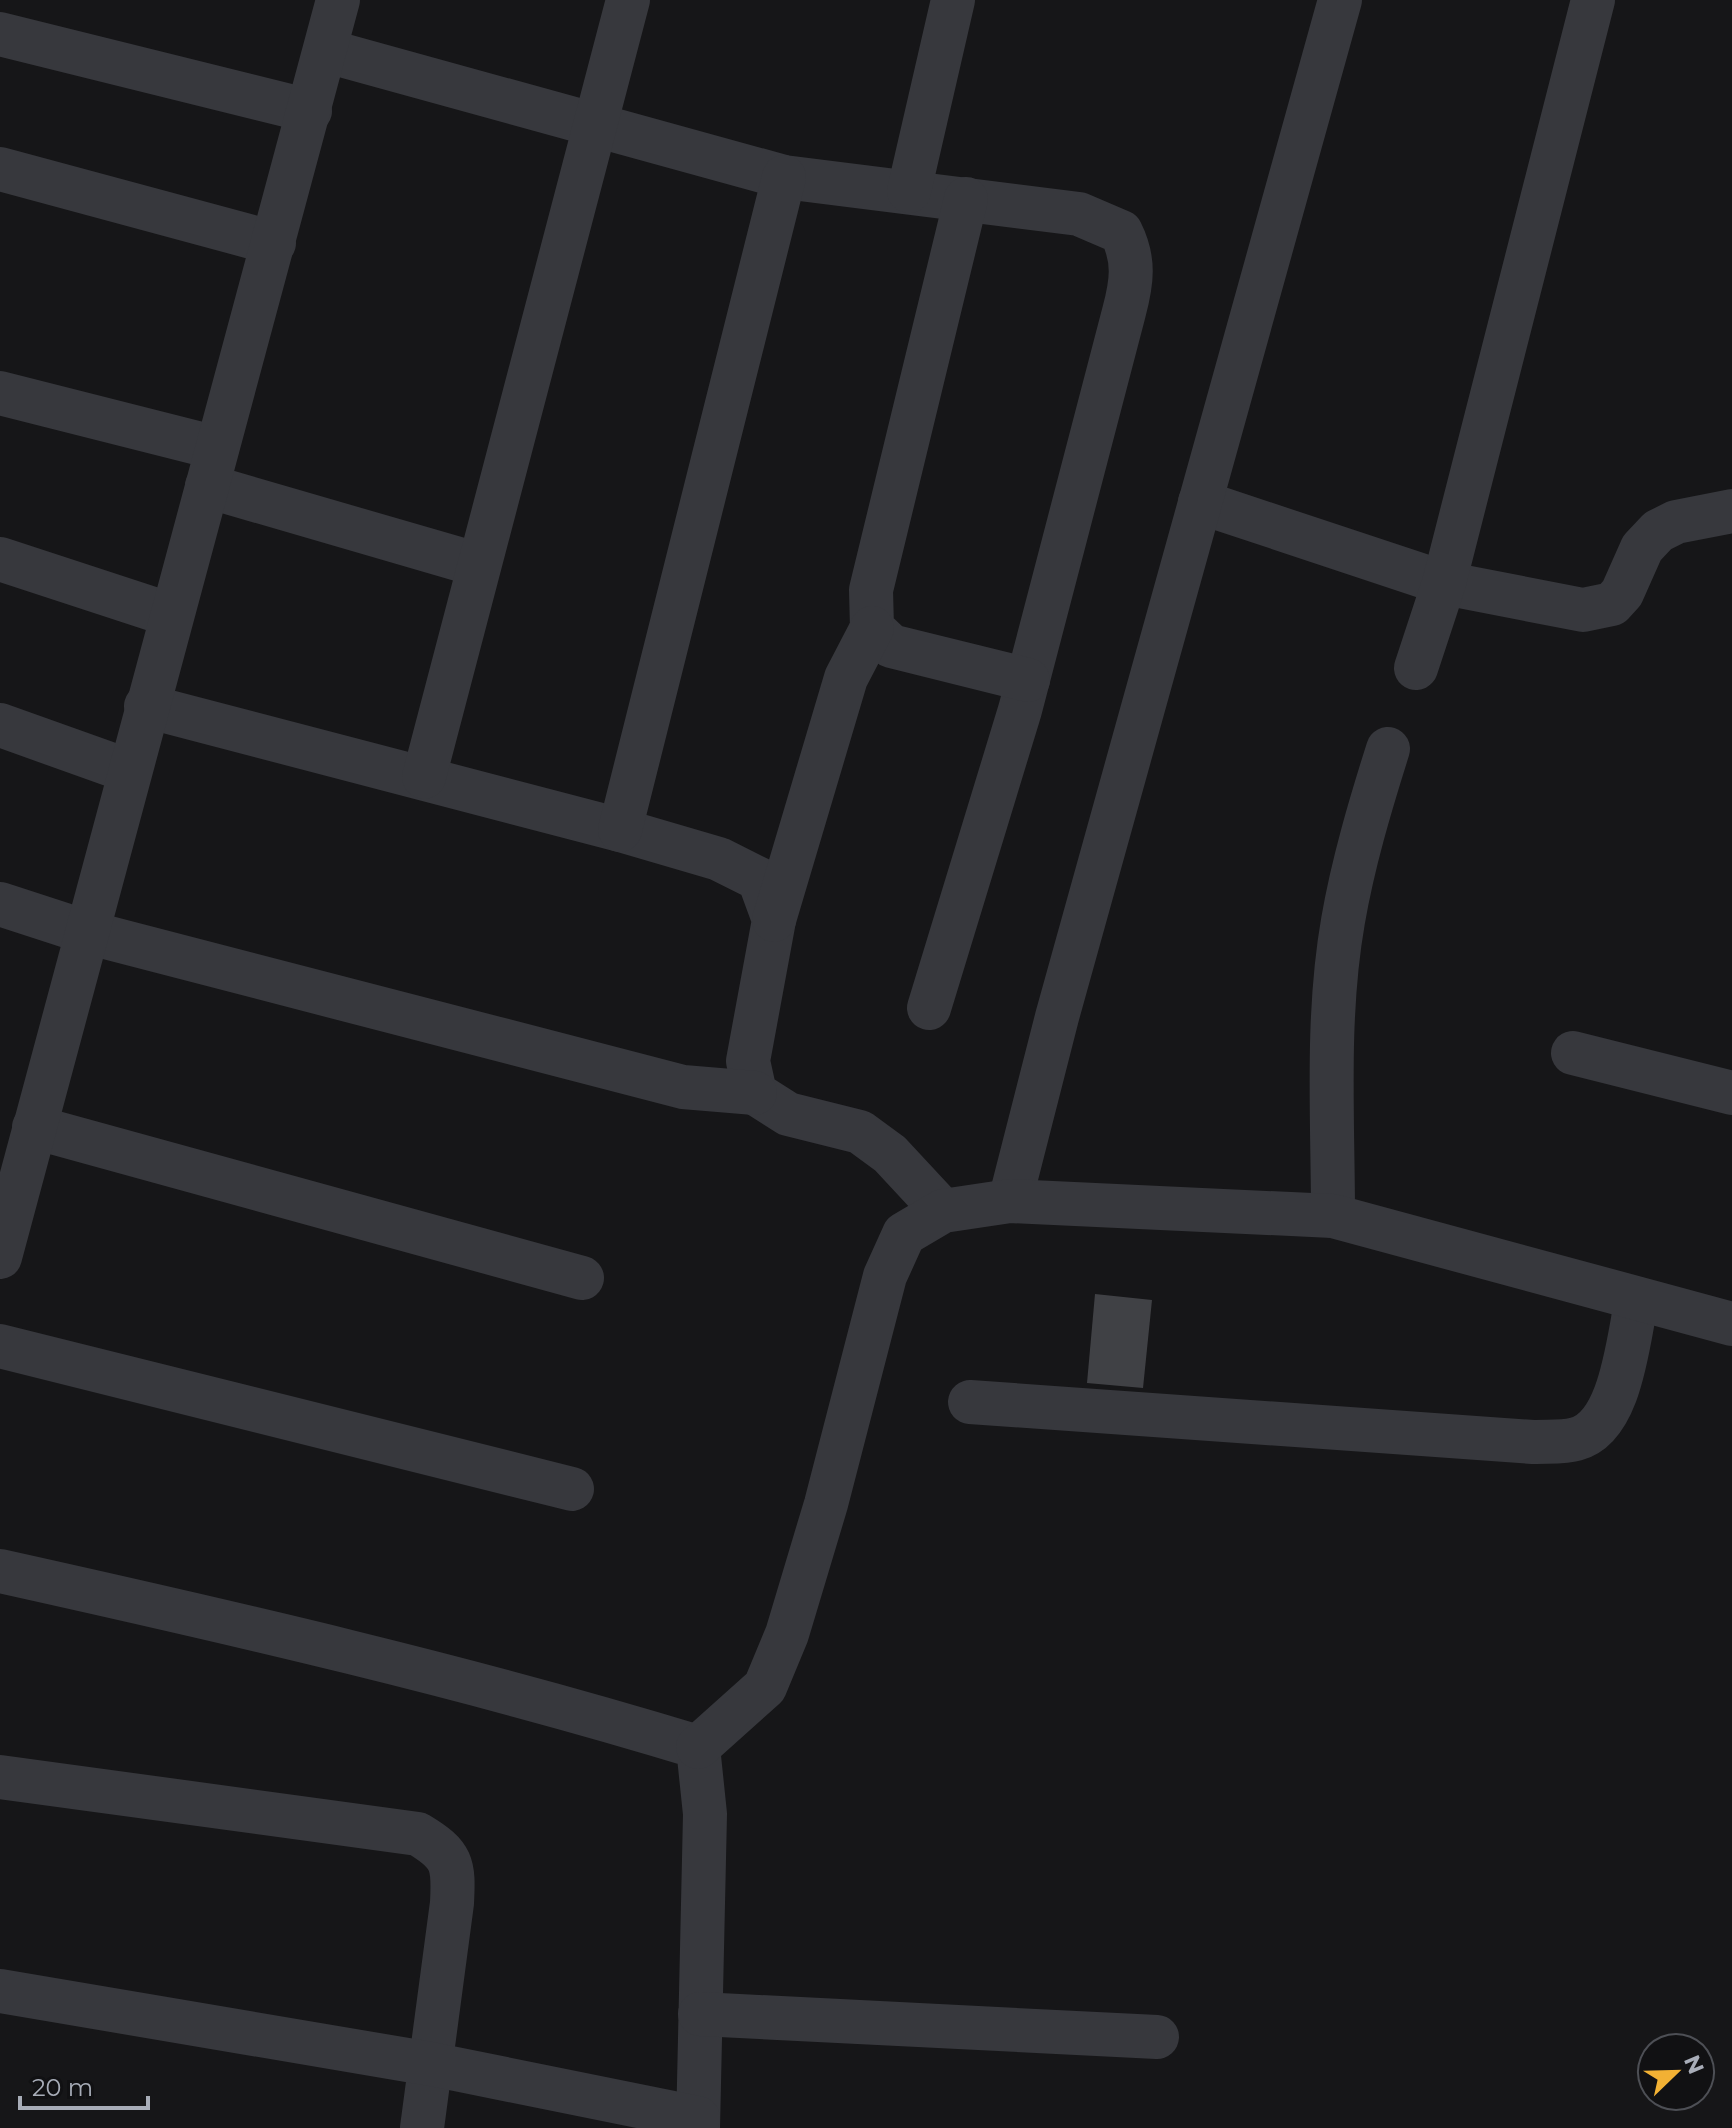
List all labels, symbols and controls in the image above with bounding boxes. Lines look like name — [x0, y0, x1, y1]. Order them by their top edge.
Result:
north arrow — [1636, 2032, 1716, 2112]
text: N — [1678, 2051, 1710, 2078]
scale bar — [20, 2060, 148, 2110]
text: 20 m — [32, 2073, 93, 2102]

